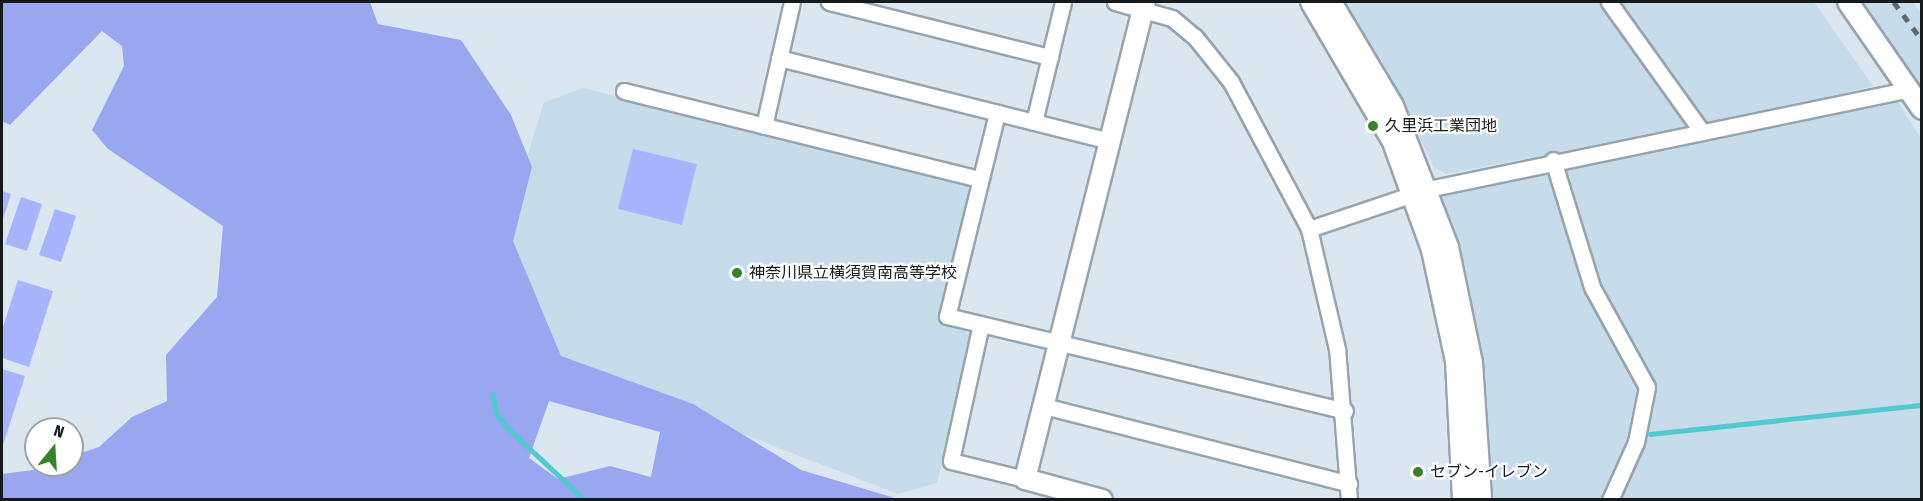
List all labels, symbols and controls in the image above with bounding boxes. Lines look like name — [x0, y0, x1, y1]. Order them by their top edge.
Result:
place label: 久里浜工業団地 — [1385, 116, 1497, 136]
marker: 久里浜工業団地 — [1366, 119, 1380, 133]
place label: 神奈川県立横須賀南高等学校 — [749, 263, 957, 283]
marker: 神奈川県立横須賀南高等学校 — [730, 266, 744, 280]
north arrow — [24, 417, 84, 477]
text: N — [52, 421, 67, 442]
place label: セブン-イレブン — [1430, 462, 1548, 482]
marker: セブン-イレブン — [1411, 465, 1425, 479]

